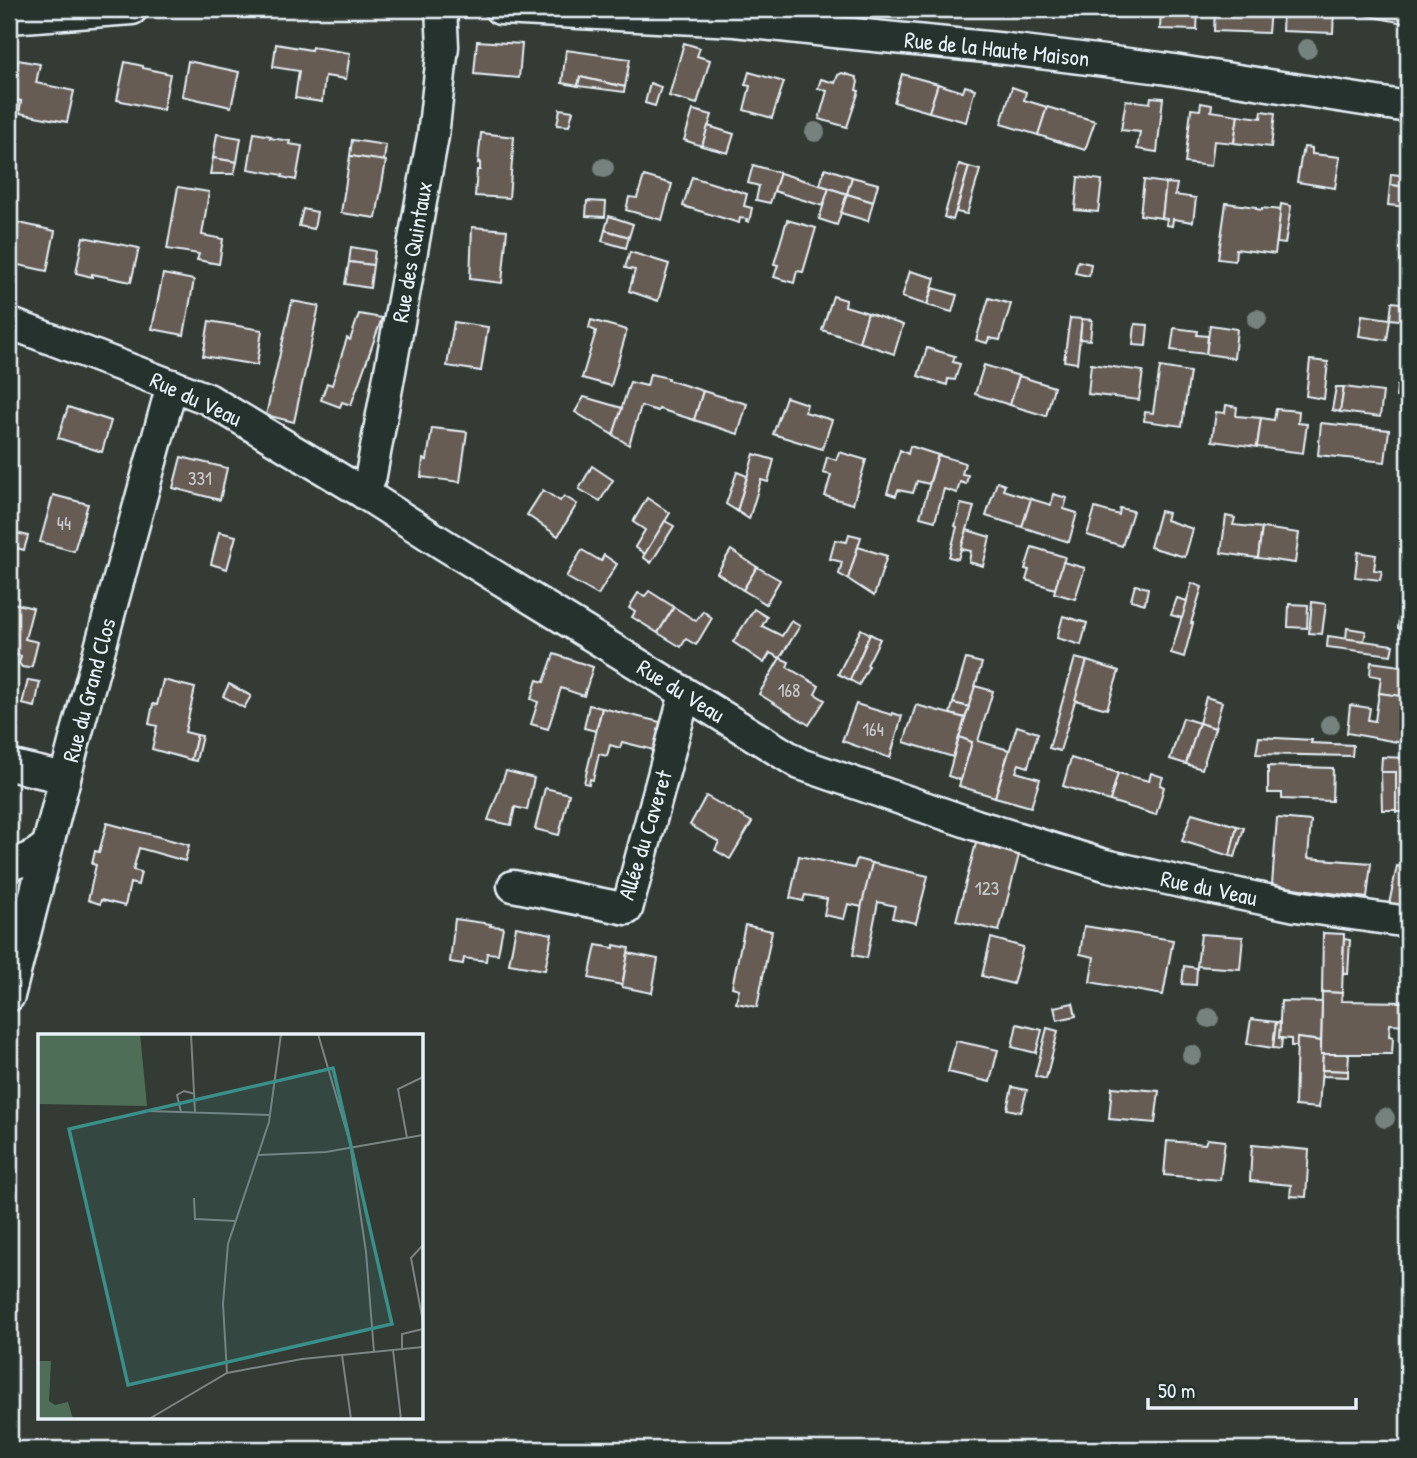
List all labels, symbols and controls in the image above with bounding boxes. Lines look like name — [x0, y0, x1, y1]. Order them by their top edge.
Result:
street label: Rue de la Haute Maison — [903, 23, 1091, 74]
street label: Rue des Quintaux — [384, 179, 439, 325]
street label: Rue du Veau — [145, 364, 247, 433]
house number: 331 — [188, 465, 212, 491]
house number: 44 — [57, 510, 71, 536]
street label: Rue du Grand Clos — [54, 614, 123, 765]
street label: Rue du Veau — [632, 652, 731, 730]
house number: 168 — [778, 677, 800, 703]
house number: 164 — [862, 716, 884, 742]
street label: Allée du Caveret — [610, 765, 679, 904]
street label: Rue du Veau — [1158, 862, 1260, 913]
house number: 123 — [975, 875, 999, 901]
inset map — [38, 1034, 424, 1420]
scale bar — [1148, 1367, 1356, 1411]
text: 50 m — [1158, 1376, 1195, 1405]

